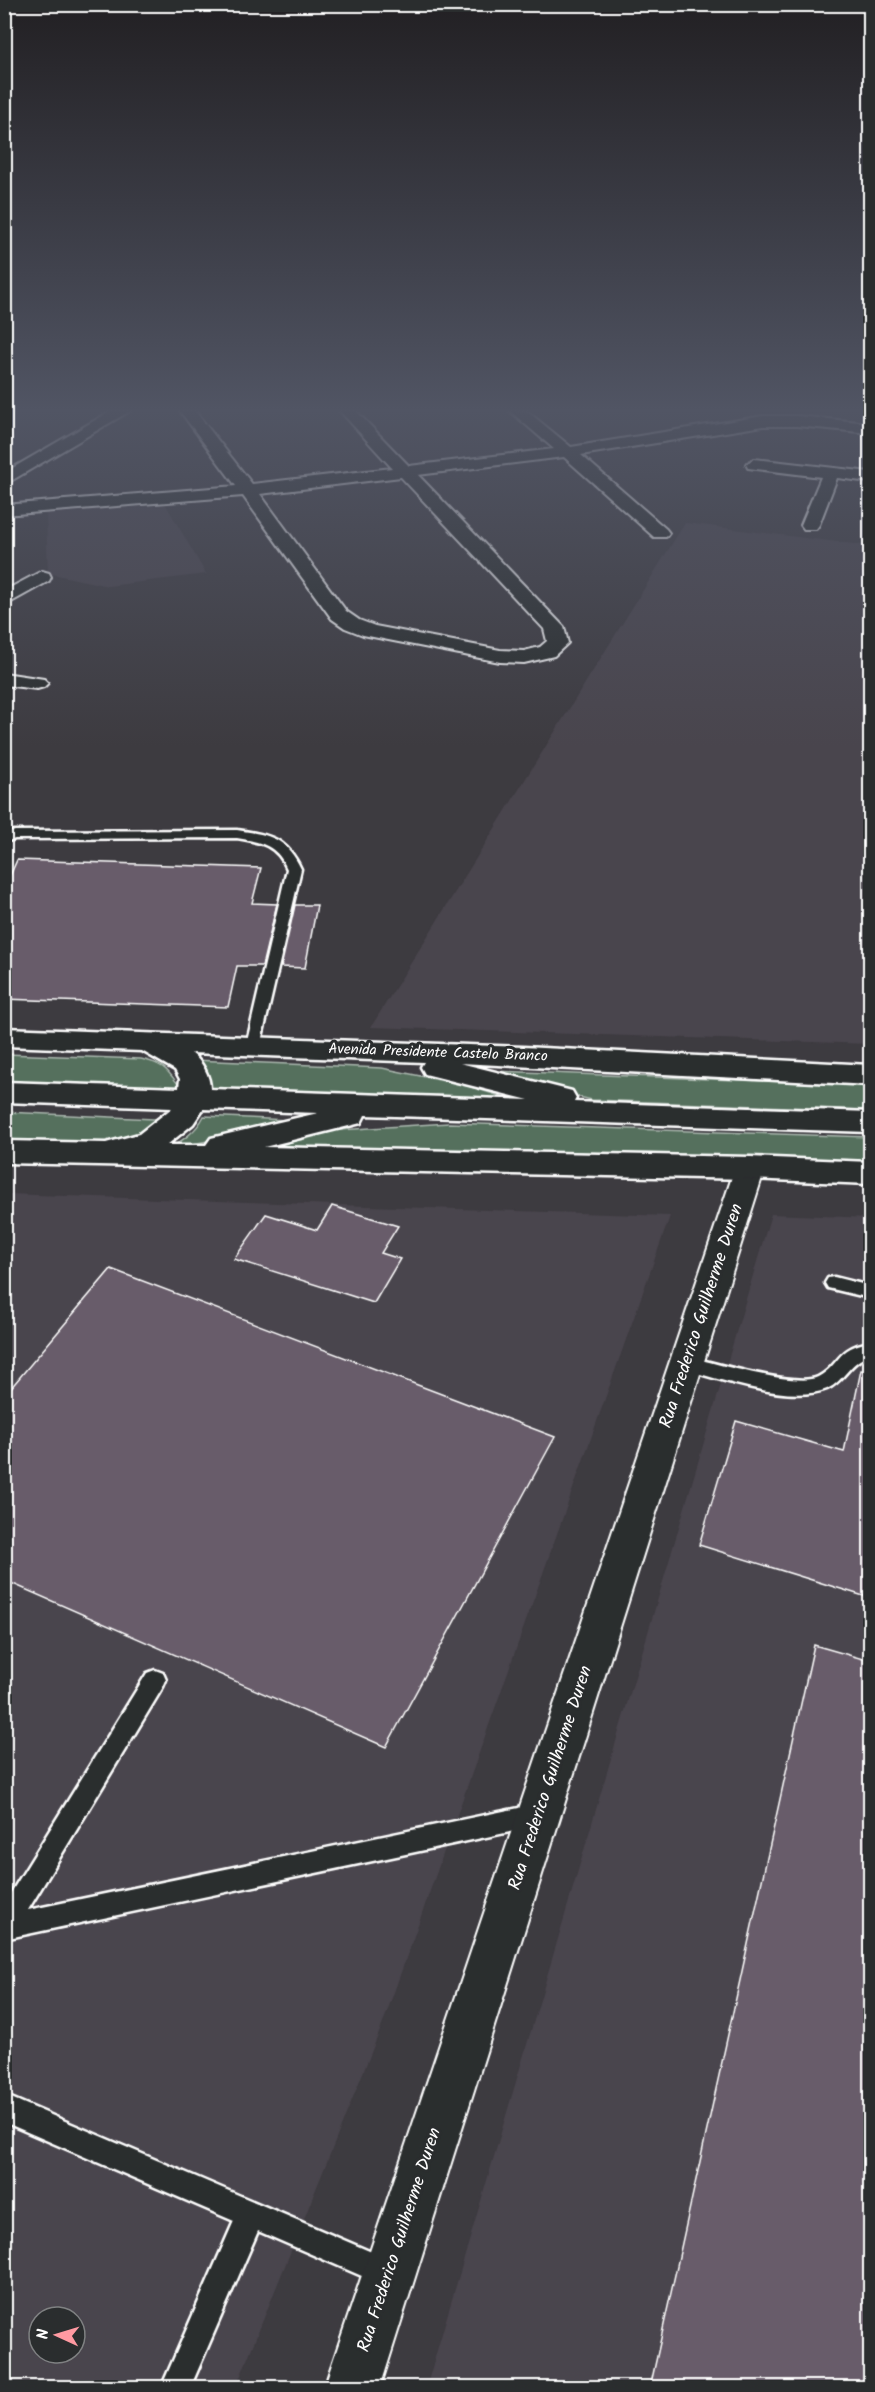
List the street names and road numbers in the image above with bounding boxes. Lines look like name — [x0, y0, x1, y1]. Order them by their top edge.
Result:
street label: Avenida Presidente Castelo Branco — [328, 1037, 548, 1069]
street label: Rua Frederico Guilherme Duren — [652, 1200, 752, 1432]
street label: Rua Frederico Guilherme Duren — [501, 1662, 601, 1894]
street label: Rua Frederico Guilherme Duren — [350, 2124, 450, 2356]

